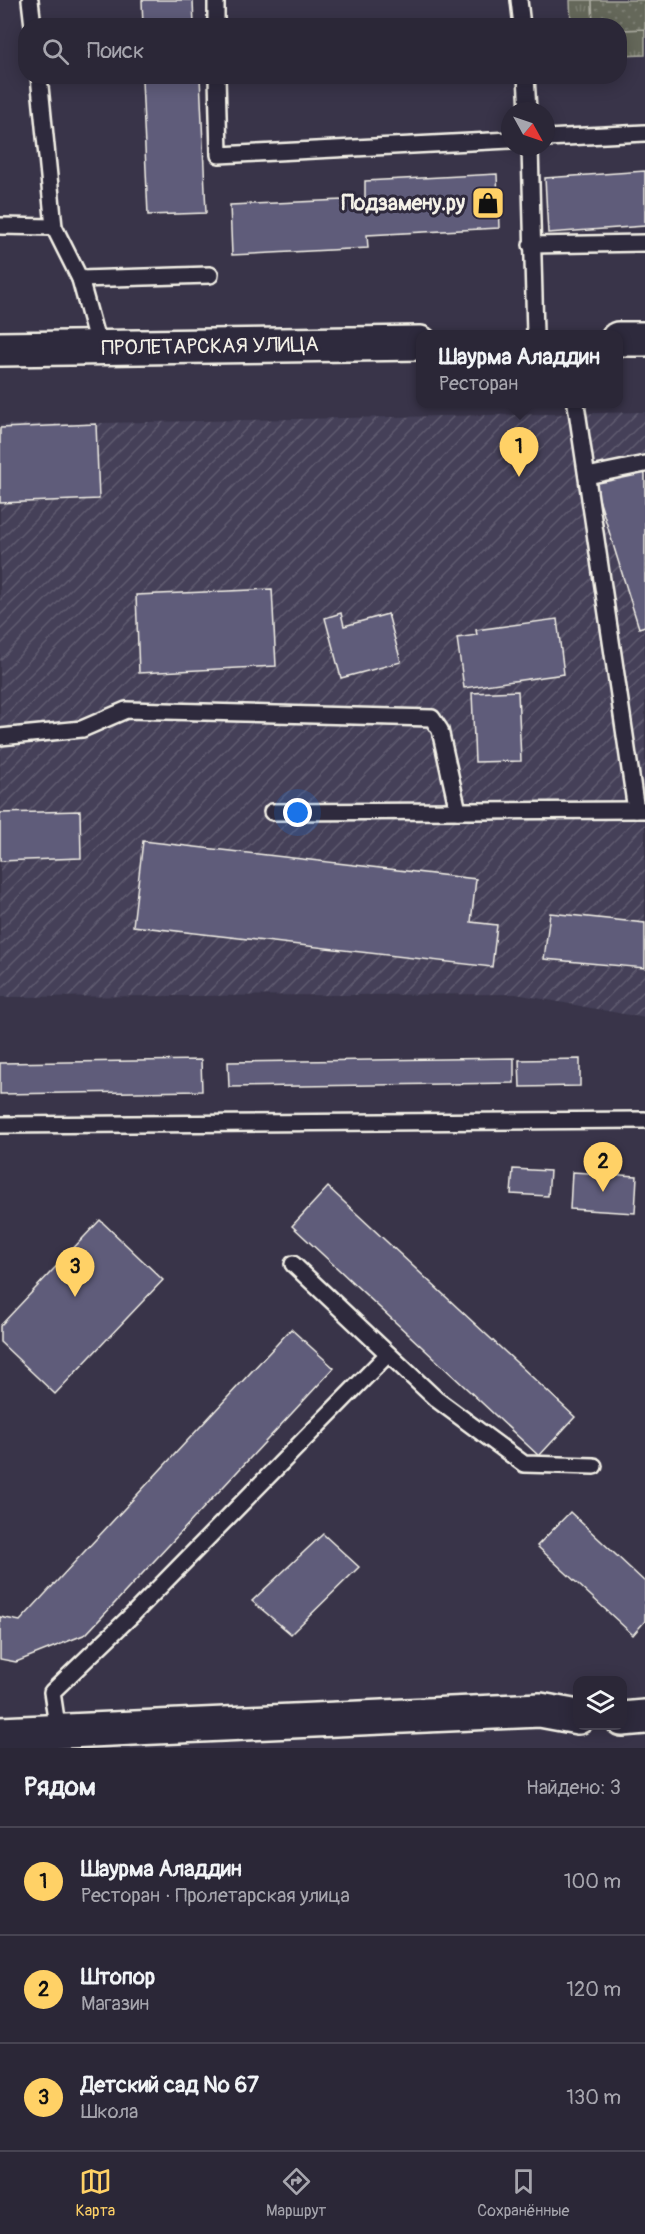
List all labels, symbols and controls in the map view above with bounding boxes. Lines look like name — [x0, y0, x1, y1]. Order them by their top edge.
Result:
search box — [18, 18, 627, 84]
icon: search — [39, 35, 72, 68]
text: Поиск — [87, 37, 144, 65]
north arrow — [501, 102, 555, 156]
shop icon: Подзамену.ру — [470, 185, 506, 221]
place label: Подзамену.ру — [342, 190, 465, 217]
popup — [416, 330, 623, 408]
street label: ПРОЛЕТАРСКАЯ УЛИЦА — [101, 331, 319, 362]
text: Шаурма Аладдин — [439, 343, 600, 371]
text: Ресторан — [439, 371, 518, 396]
pin: 1 — [500, 428, 538, 477]
your location — [283, 798, 312, 827]
pin: 2 — [584, 1142, 622, 1192]
pin: 3 — [56, 1248, 94, 1297]
map controls — [573, 1676, 627, 1730]
button: layers — [573, 1676, 627, 1730]
text: Рядом — [24, 1771, 96, 1803]
text: Найдено: 3 — [526, 1775, 621, 1800]
text: Шаурма Аладдин — [81, 1855, 242, 1883]
text: 1 — [40, 1869, 47, 1894]
text: 100 m — [564, 1869, 621, 1894]
text: Ресторан · Пролетарская улица — [81, 1883, 350, 1908]
text: Штопор — [81, 1963, 155, 1991]
text: 2 — [38, 1977, 49, 2002]
text: 120 m — [566, 1977, 621, 2002]
text: Магазин — [81, 1991, 149, 2016]
text: Детский сад № 67 — [81, 2071, 259, 2099]
text: 3 — [38, 2085, 49, 2110]
text: 130 m — [566, 2085, 621, 2110]
text: Школа — [81, 2099, 138, 2124]
tab: Карта — [75, 2165, 115, 2221]
tab: Маршрут — [266, 2165, 326, 2221]
tab: Сохранённые — [477, 2165, 570, 2221]

